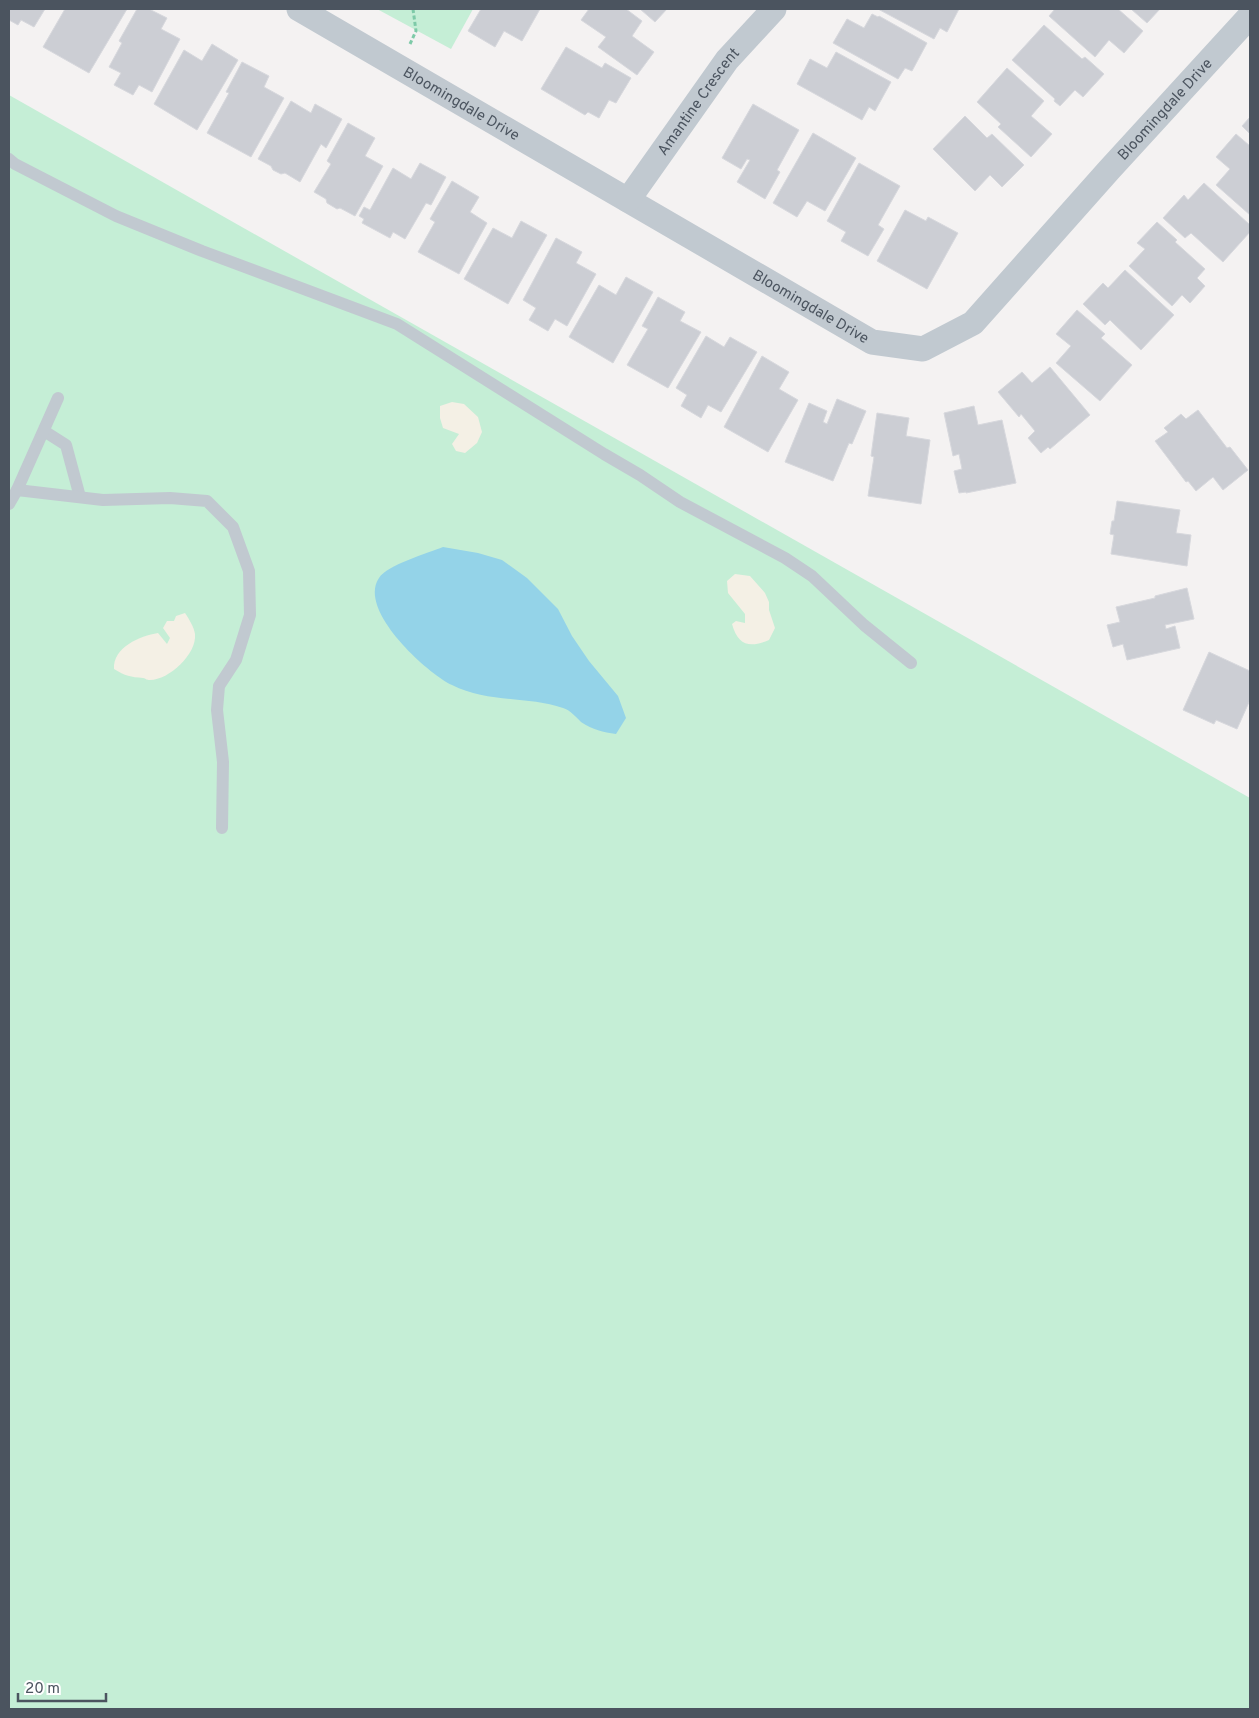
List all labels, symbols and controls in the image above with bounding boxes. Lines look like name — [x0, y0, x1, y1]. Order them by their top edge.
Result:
street label: Amantine Crescent — [654, 44, 744, 160]
street label: Bloomingdale Drive — [1114, 55, 1217, 165]
street label: Bloomingdale Drive — [399, 63, 523, 146]
street label: Bloomingdale Drive — [748, 266, 872, 349]
scale bar — [18, 1670, 105, 1702]
text: 20 m — [25, 1680, 60, 1699]

